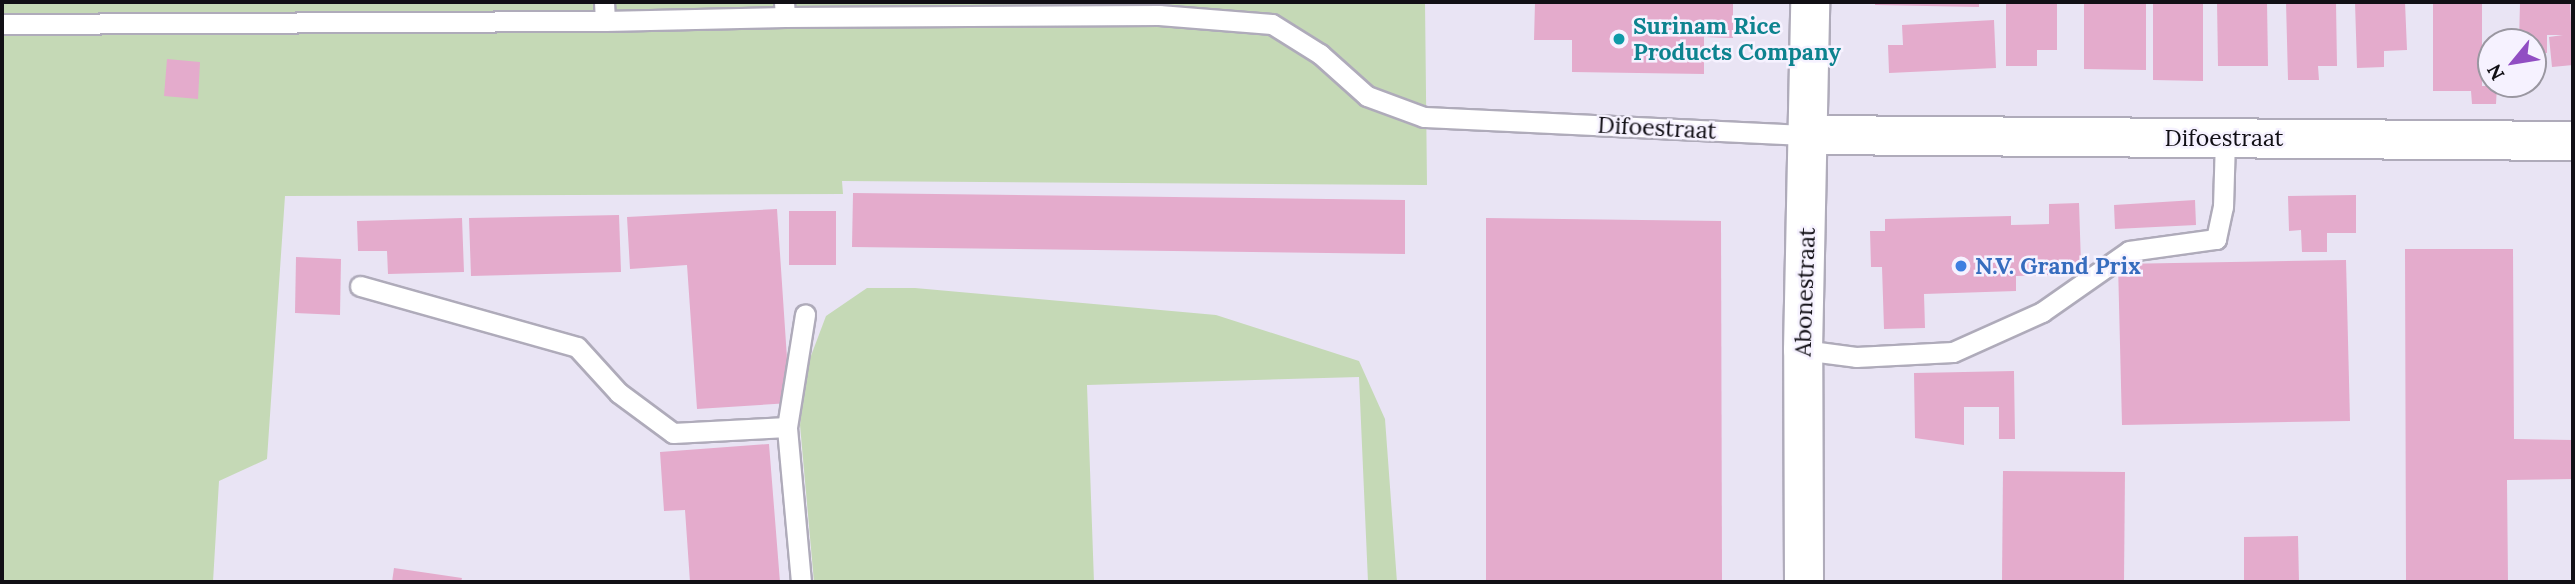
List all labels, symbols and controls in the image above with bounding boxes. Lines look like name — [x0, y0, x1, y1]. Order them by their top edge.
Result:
place label: Surinam Rice Products Company — [1633, 12, 1841, 66]
north arrow — [2477, 28, 2547, 98]
marker: Surinam Rice Products Company — [1611, 31, 1627, 47]
text: N — [2481, 60, 2510, 85]
street label: Difoestraat — [1597, 111, 1717, 145]
street label: Difoestraat — [2164, 124, 2284, 152]
street label: Abonestraat — [1789, 227, 1821, 357]
place label: N.V. Grand Prix — [1975, 252, 2141, 280]
marker: N.V. Grand Prix — [1953, 258, 1969, 274]

